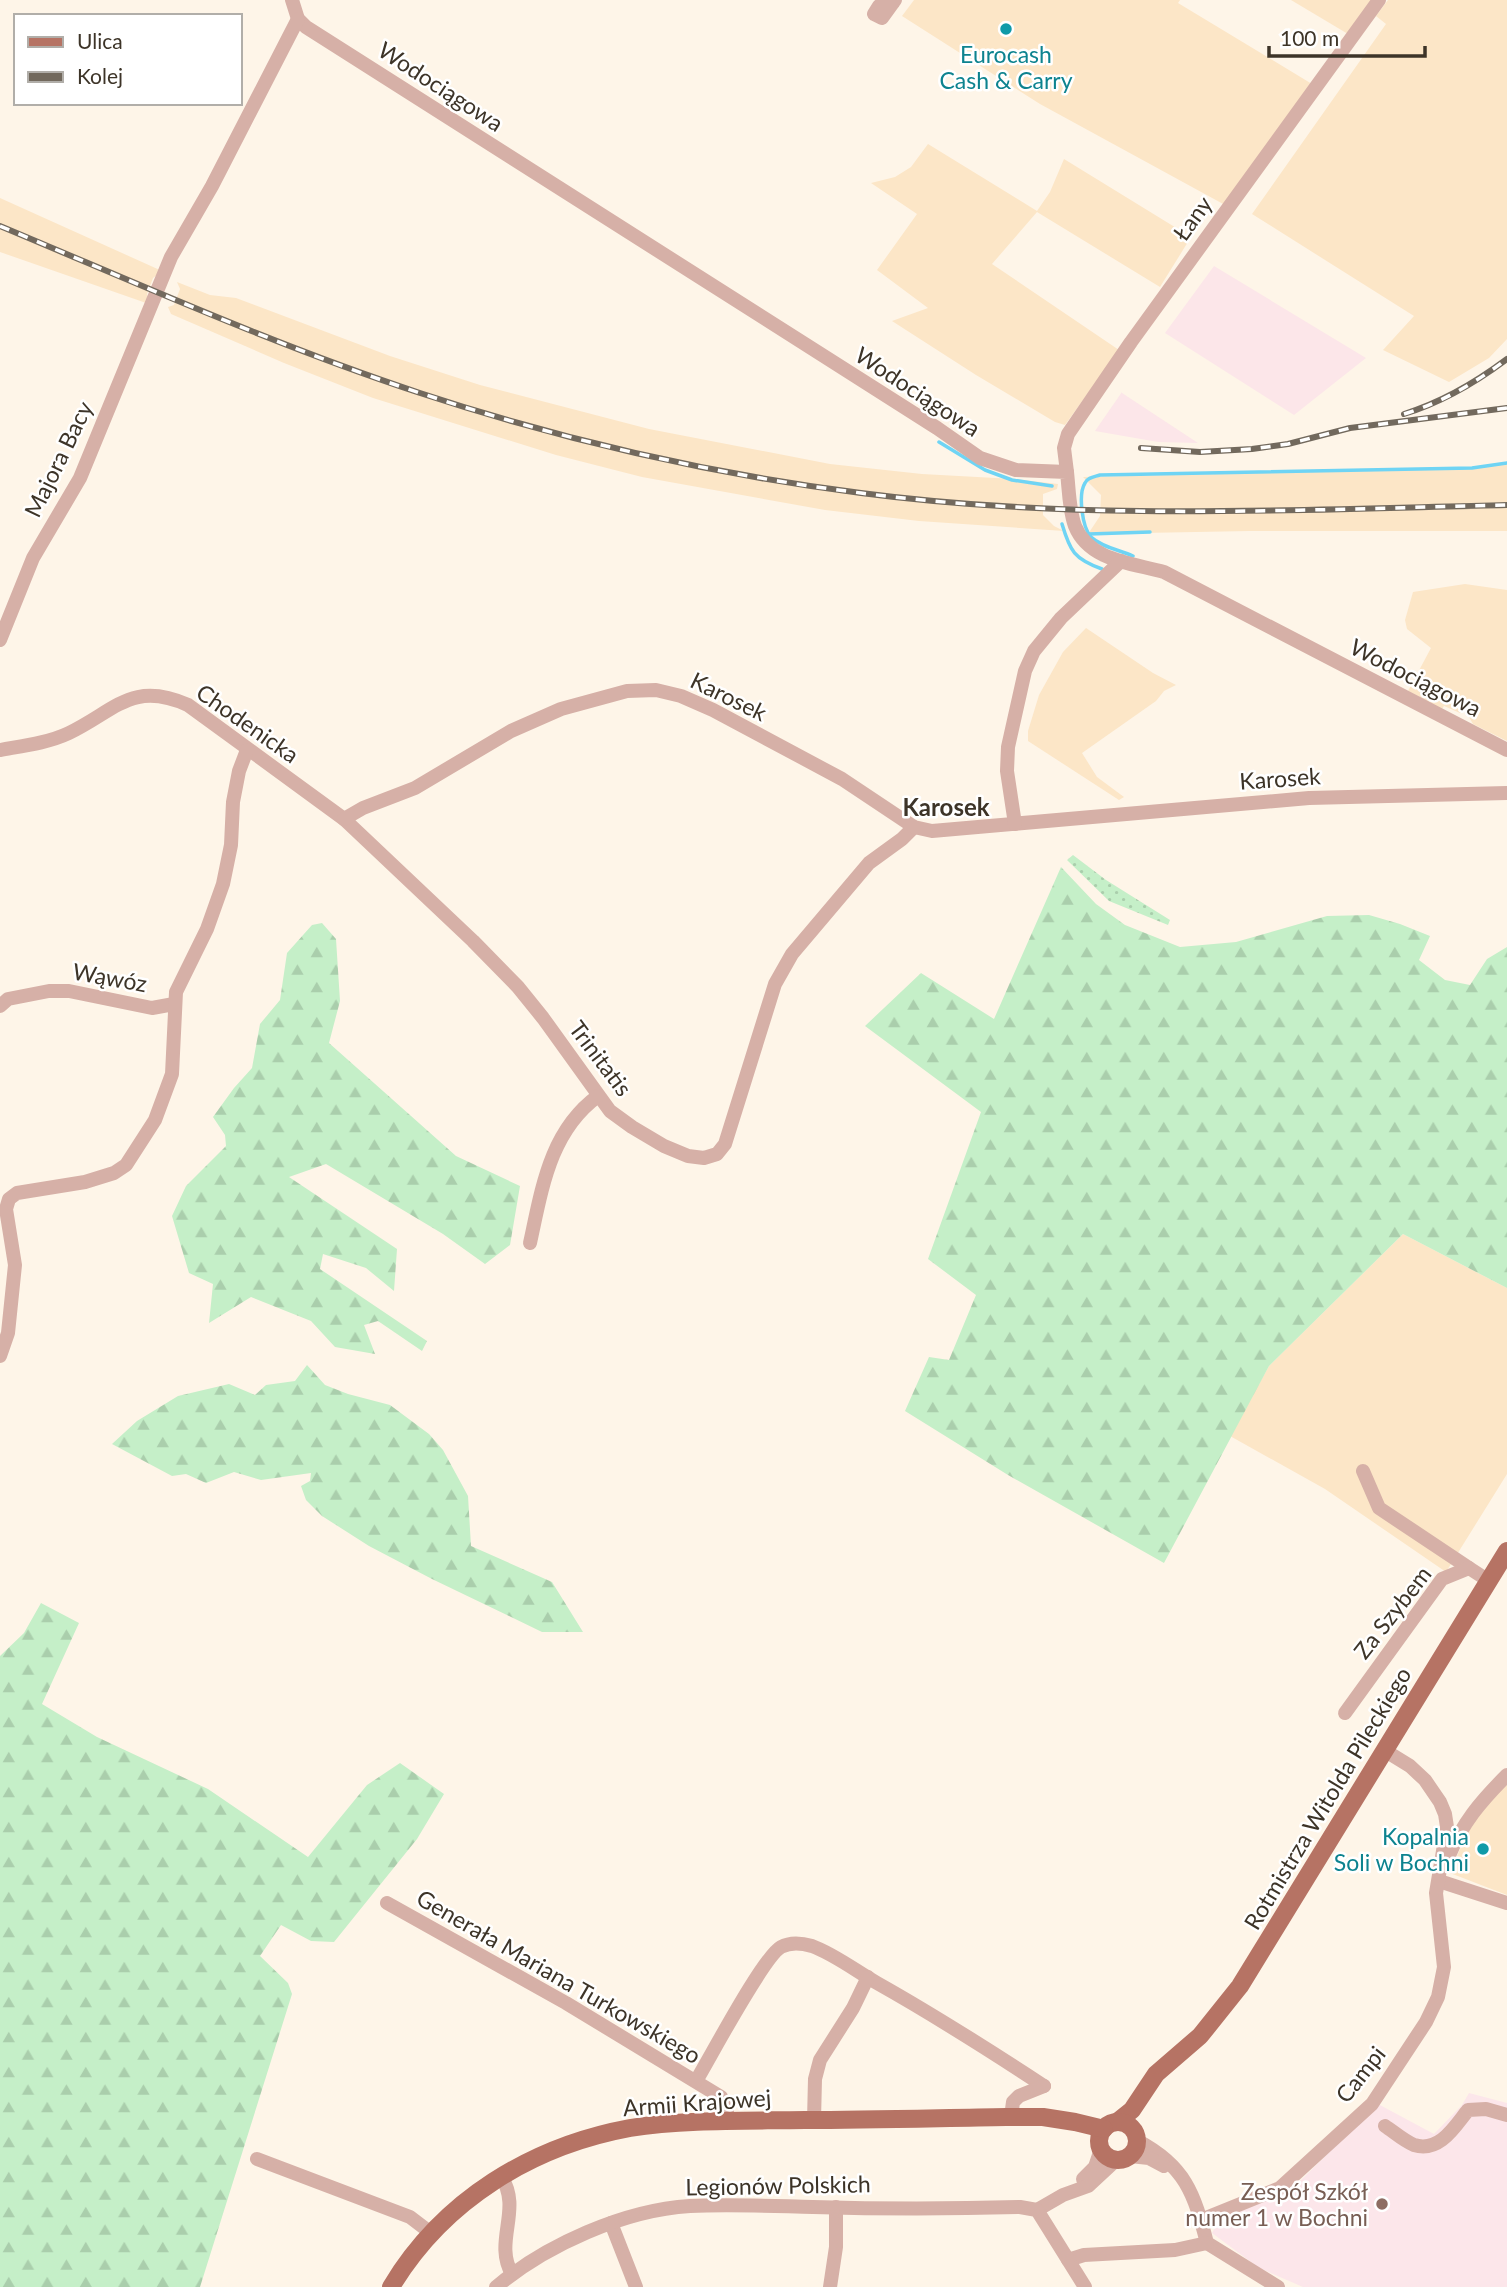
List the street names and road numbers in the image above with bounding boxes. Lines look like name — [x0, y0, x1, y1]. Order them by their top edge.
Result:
street label: Wodociągowa — [373, 35, 509, 137]
street label: Łany — [1167, 190, 1218, 246]
street label: Wodociągowa — [850, 340, 986, 442]
street label: Majora Bacy — [18, 396, 98, 522]
street label: Wodociągowa — [1346, 632, 1486, 722]
street label: Karosek — [686, 666, 772, 727]
street label: Chodenicka — [191, 677, 305, 769]
street label: Karosek — [1238, 761, 1322, 795]
street label: Wąwóz — [71, 957, 149, 997]
street label: Trinitatis — [564, 1015, 638, 1101]
street label: Za Szybem — [1347, 1560, 1437, 1664]
street label: Rotmistrza Witolda Pileckiego — [1237, 1662, 1417, 1934]
street label: Generała Mariana Turkowskiego — [412, 1883, 706, 2069]
street label: Campi — [1329, 2040, 1391, 2108]
street label: Armii Krajowej — [622, 2083, 772, 2121]
street label: Legionów Polskich — [685, 2169, 871, 2201]

